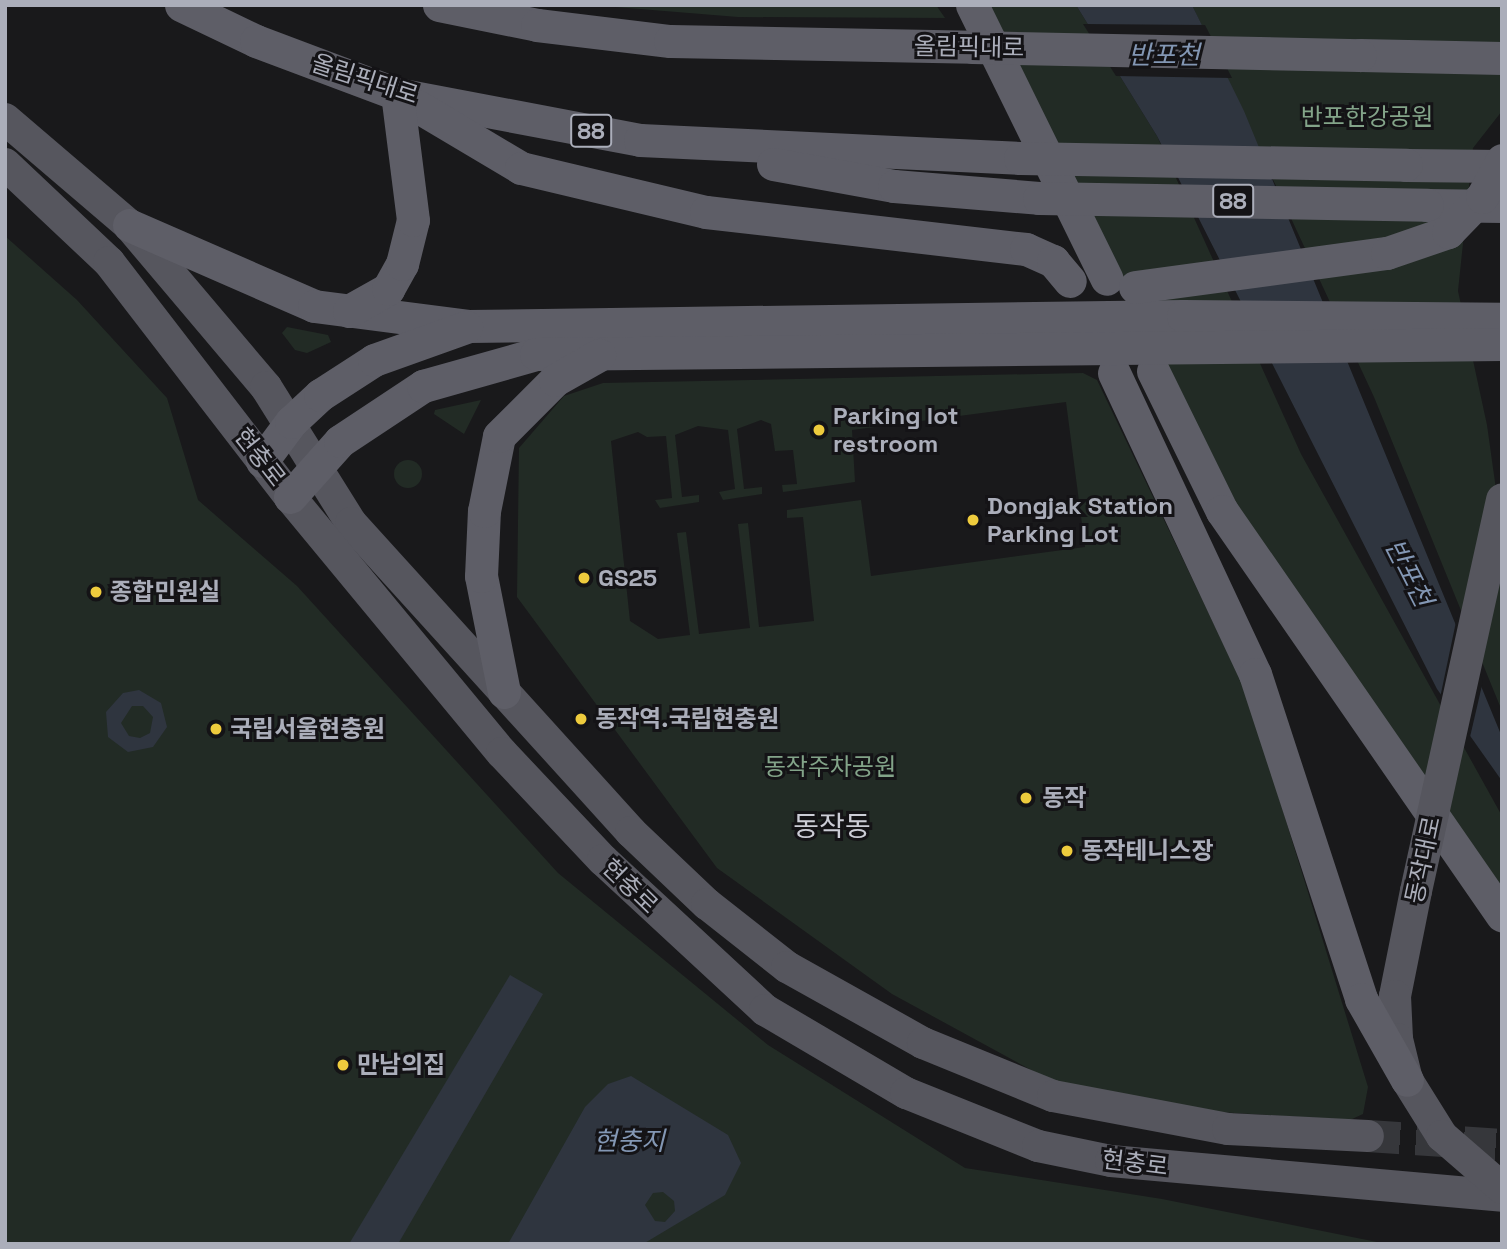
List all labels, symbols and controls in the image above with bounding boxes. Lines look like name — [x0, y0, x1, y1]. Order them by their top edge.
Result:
street label: 올림픽대로 — [914, 32, 1024, 62]
water label: 반포천 — [1128, 40, 1200, 72]
street label: 올림픽대로 — [308, 48, 422, 110]
park label: 반포한강공원 — [1301, 103, 1433, 131]
road number: 88 — [570, 112, 612, 150]
road number: 88 — [1212, 182, 1254, 220]
place label: Parking lot restroom — [833, 402, 958, 458]
street label: 현충로 — [228, 422, 292, 492]
marker: Parking lot restroom — [811, 422, 827, 438]
place label: Dongjak Station Parking Lot — [987, 492, 1173, 548]
marker: Dongjak Station Parking Lot — [965, 512, 981, 528]
water label: 반포천 — [1378, 534, 1438, 612]
place label: GS25 — [598, 564, 657, 592]
marker: GS25 — [576, 570, 592, 586]
place label: 종합민원실 — [110, 578, 220, 606]
marker: 종합민원실 — [88, 584, 104, 600]
place label: 동작역.국립현충원 — [595, 705, 779, 733]
marker: 동작역.국립현충원 — [573, 711, 589, 727]
place label: 국립서울현충원 — [230, 715, 385, 743]
marker: 국립서울현충원 — [208, 721, 224, 737]
park label: 동작주차공원 — [764, 753, 896, 781]
place label: 동작 — [1042, 784, 1086, 812]
marker: 동작 — [1016, 788, 1036, 808]
district label: 동작동 — [793, 809, 871, 843]
street label: 동작대로 — [1400, 814, 1446, 906]
place label: 동작테니스장 — [1081, 837, 1213, 865]
marker: 동작테니스장 — [1059, 843, 1075, 859]
street label: 현충로 — [596, 853, 664, 919]
place label: 만남의집 — [357, 1051, 445, 1079]
marker: 만남의집 — [335, 1057, 351, 1073]
water label: 현충지 — [593, 1126, 665, 1158]
street label: 현충로 — [1100, 1145, 1170, 1181]

